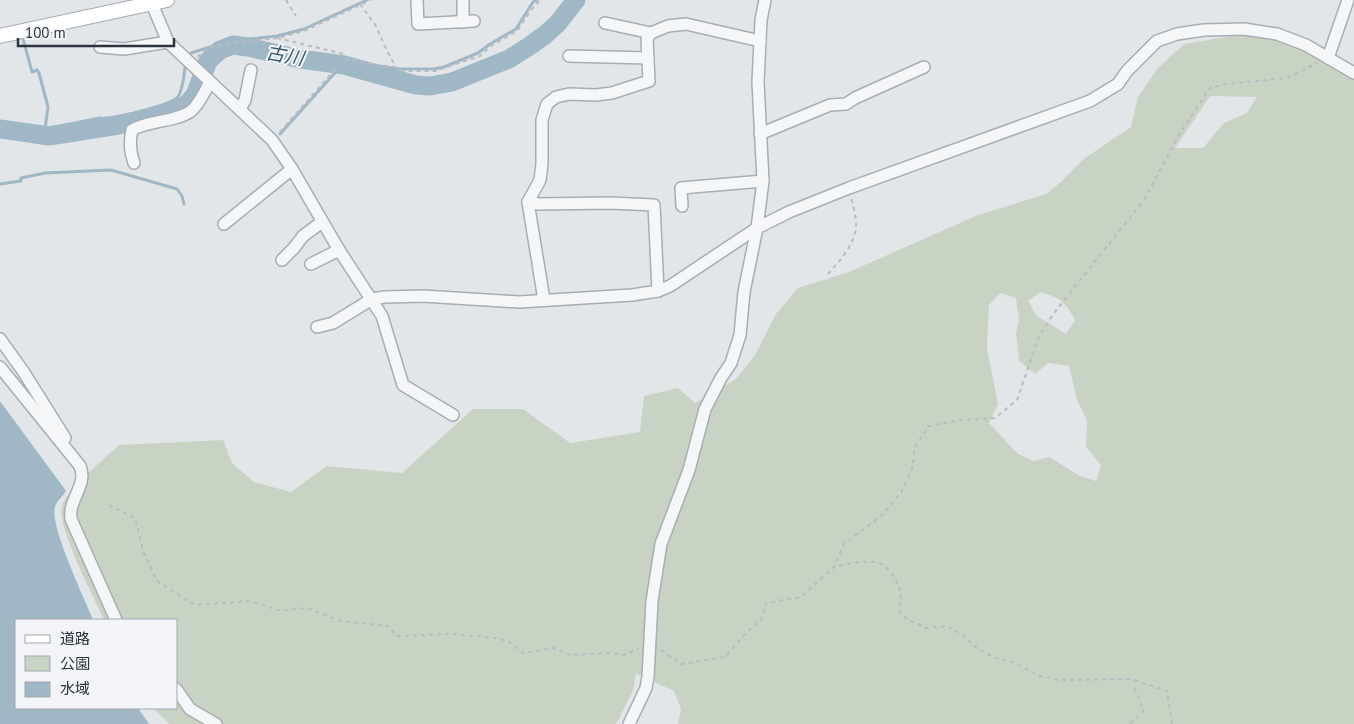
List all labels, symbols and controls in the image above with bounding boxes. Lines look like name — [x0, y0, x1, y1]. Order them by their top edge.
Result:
scale bar — [18, 15, 174, 47]
text: 100 m — [25, 23, 66, 42]
water label: 古川 — [264, 40, 308, 70]
legend — [15, 619, 178, 709]
text: 道路 — [60, 629, 90, 648]
text: 公園 — [60, 654, 90, 673]
text: 水域 — [60, 679, 90, 698]

